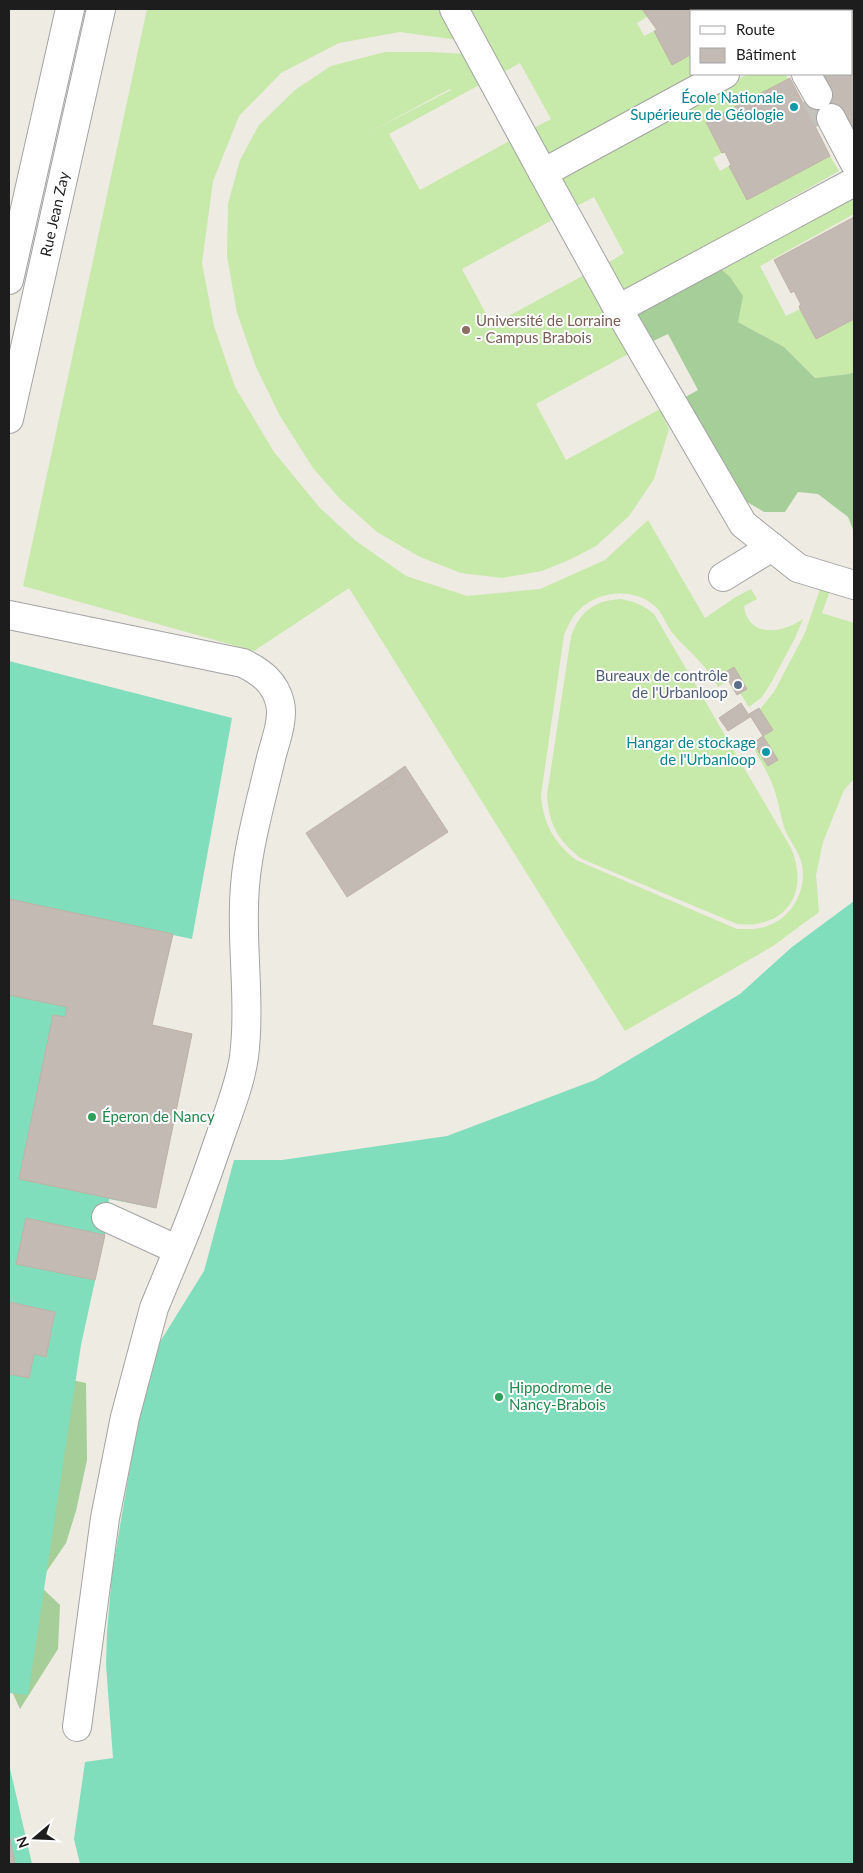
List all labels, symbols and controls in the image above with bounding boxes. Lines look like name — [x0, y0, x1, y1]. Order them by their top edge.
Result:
legend — [690, 10, 853, 75]
text: Route — [736, 20, 775, 38]
text: Bâtiment — [736, 45, 797, 63]
place label: École Nationale Supérieure de Géologie — [630, 88, 784, 123]
marker: École Nationale Supérieure de Géologie — [788, 101, 800, 113]
street label: Rue Jean Zay — [36, 169, 72, 258]
place label: Université de Lorraine - Campus Brabois — [476, 311, 621, 346]
marker: Université de Lorraine - Campus Brabois — [460, 324, 472, 336]
place label: Bureaux de contrôle de l'Urbanloop — [595, 666, 728, 701]
marker: Bureaux de contrôle de l'Urbanloop — [732, 679, 744, 691]
place label: Hangar de stockage de l'Urbanloop — [626, 733, 756, 768]
marker: Hangar de stockage de l'Urbanloop — [760, 746, 772, 758]
place label: Éperon de Nancy — [102, 1107, 215, 1125]
marker: Éperon de Nancy — [86, 1111, 98, 1123]
place label: Hippodrome de Nancy-Brabois — [509, 1378, 612, 1413]
marker: Hippodrome de Nancy-Brabois — [493, 1391, 505, 1403]
north arrow — [10, 1813, 60, 1863]
text: N — [12, 1835, 32, 1850]

